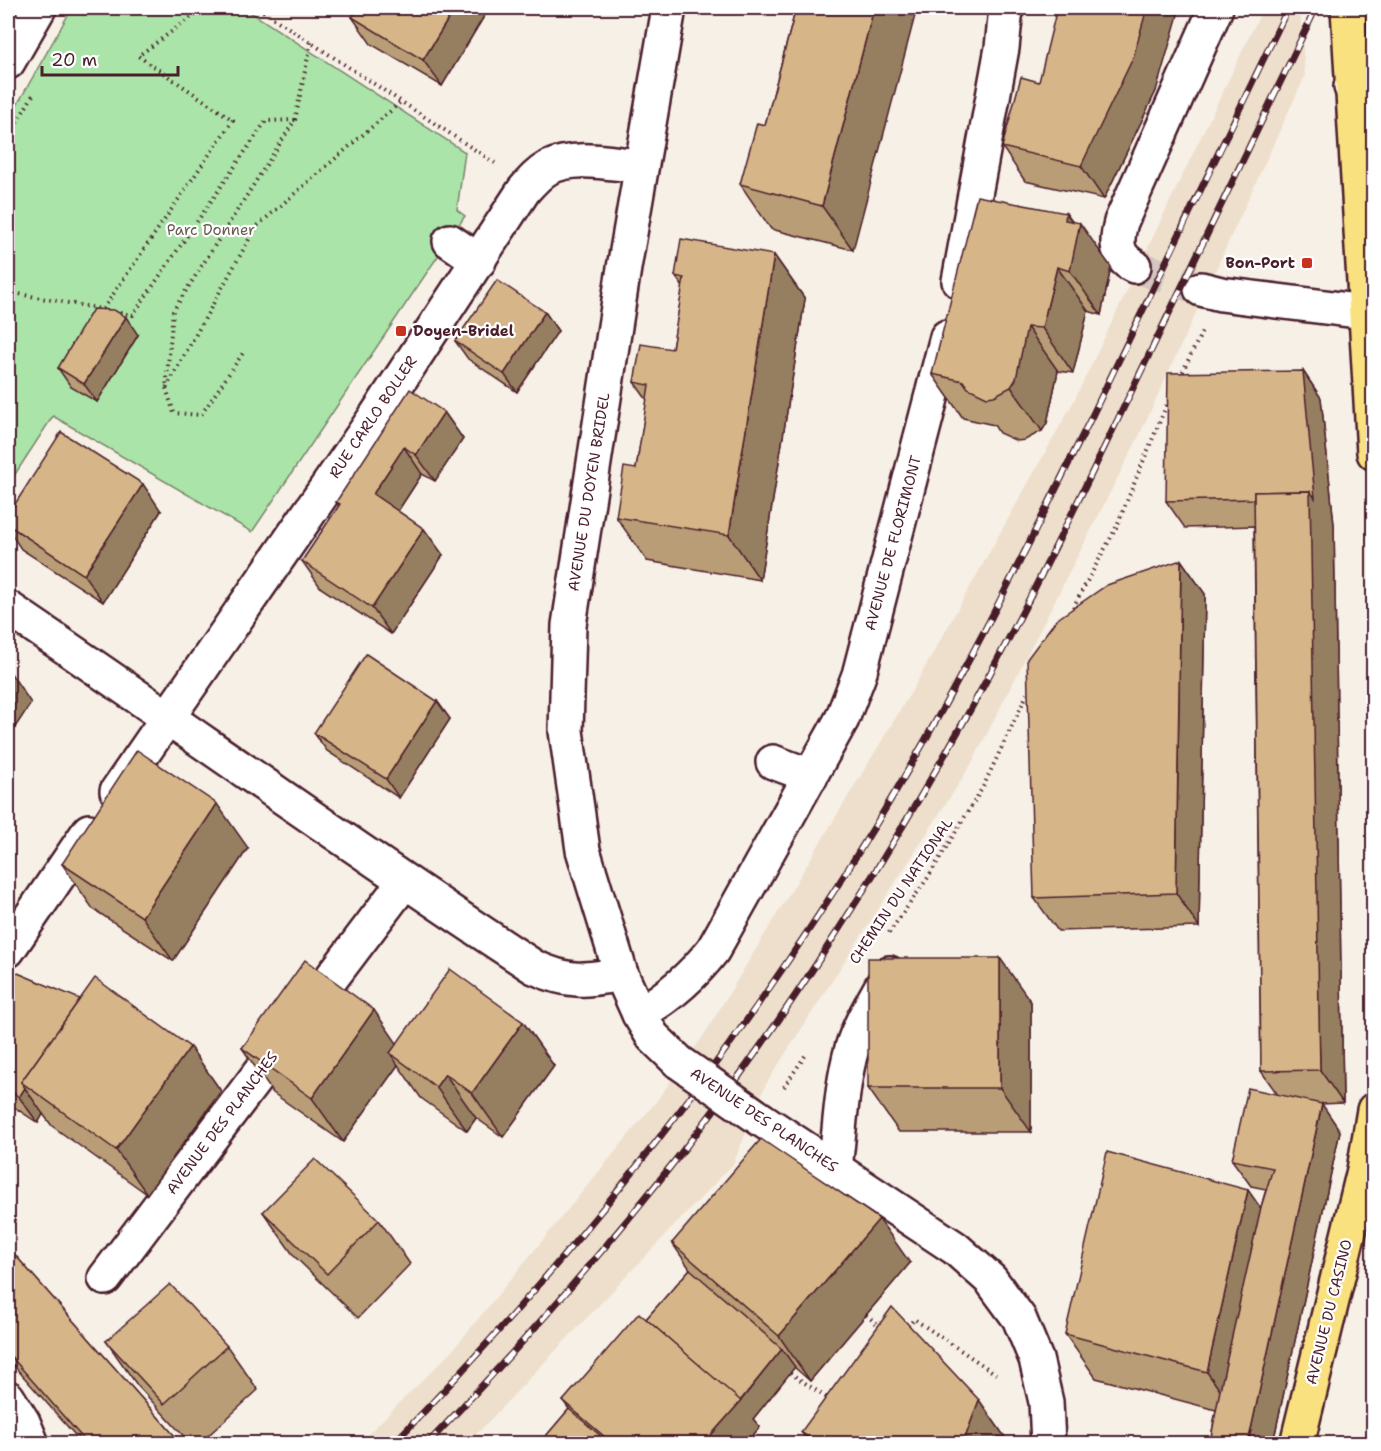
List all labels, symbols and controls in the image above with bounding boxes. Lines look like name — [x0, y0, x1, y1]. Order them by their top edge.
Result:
scale bar — [42, 39, 178, 77]
text: 20 m — [51, 48, 97, 72]
park label: Parc Donner — [167, 220, 255, 240]
place label: Bon-Port — [1226, 253, 1295, 273]
marker: Bon-Port — [1300, 256, 1314, 270]
place label: Doyen-Bridel — [413, 321, 514, 341]
marker: Doyen-Bridel — [394, 324, 408, 338]
street label: RUE CARLO BOLLER — [325, 352, 421, 482]
street label: AVENUE DU DOYEN BRIDEL — [563, 391, 615, 593]
street label: AVENUE DE FLORIMONT — [860, 453, 926, 633]
street label: CHEMIN DU NATIONAL — [844, 814, 958, 968]
street label: AVENUE DES PLANCHES — [162, 1048, 282, 1198]
street label: AVENUE DES PLANCHES — [686, 1063, 842, 1177]
street label: AVENUE DU CASINO — [1301, 1237, 1357, 1387]

